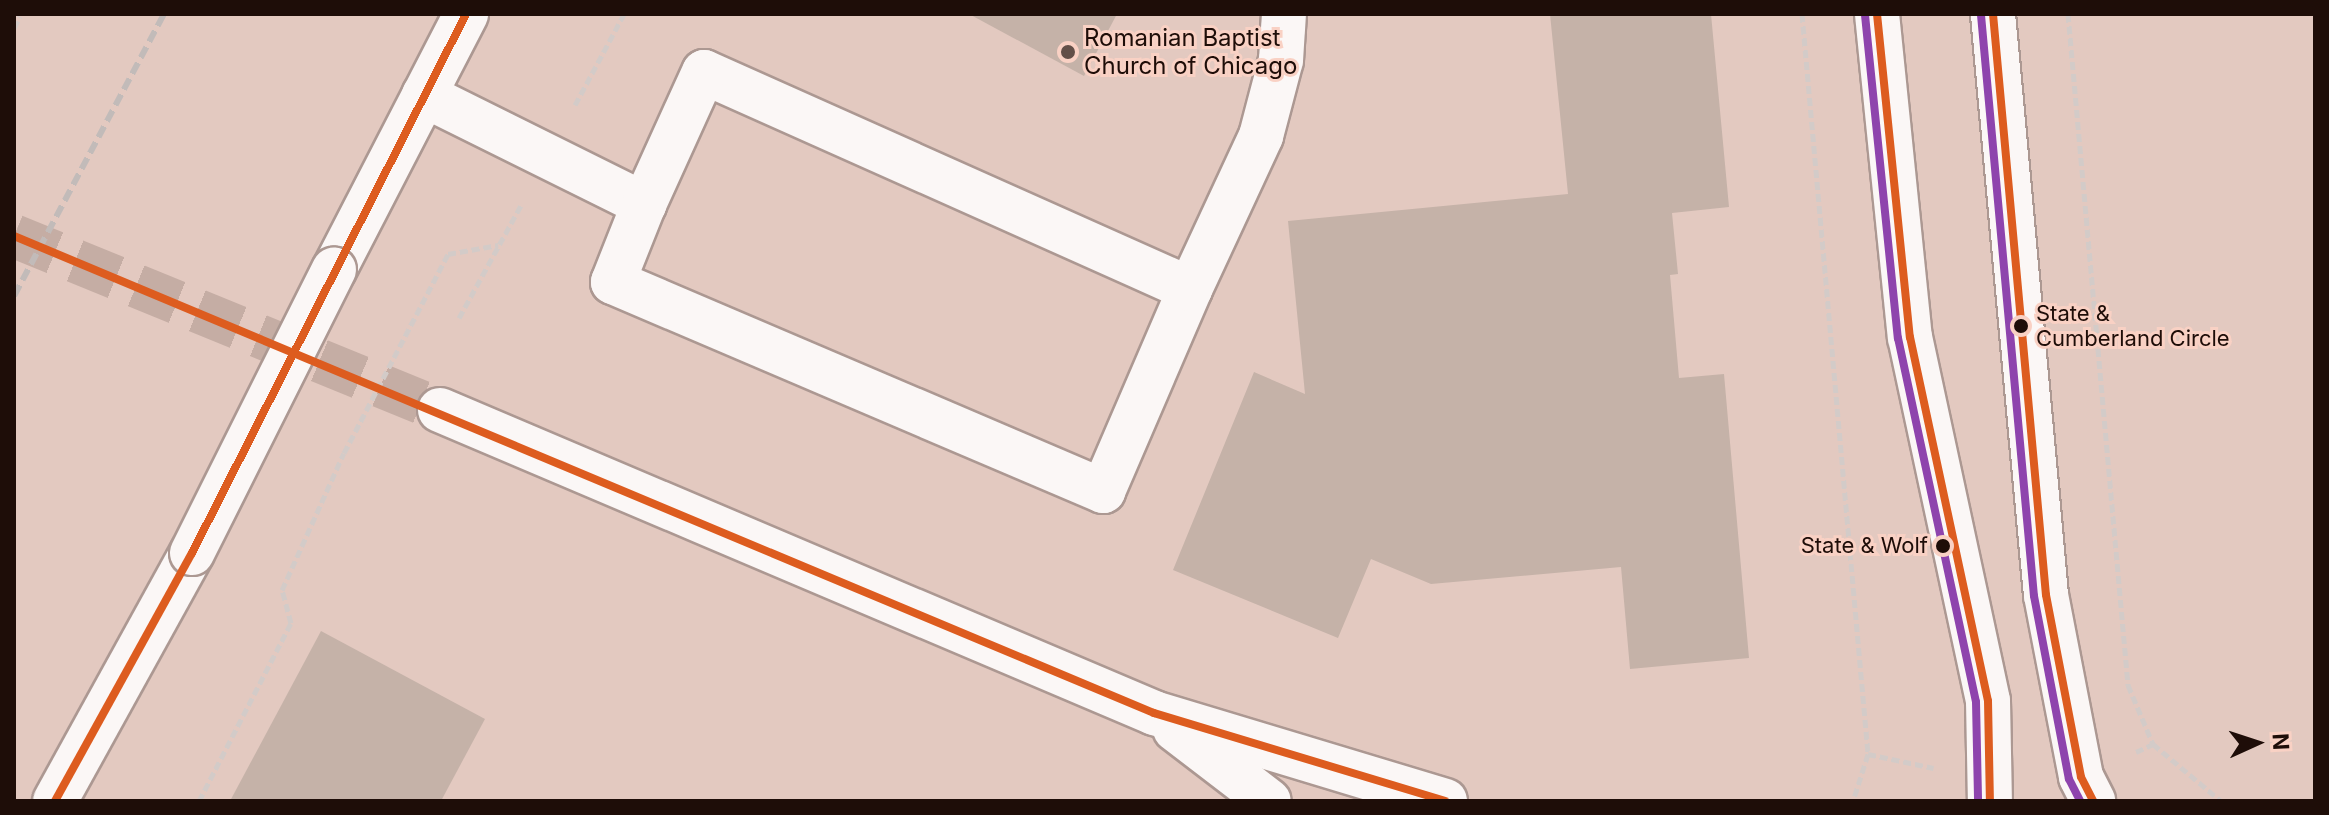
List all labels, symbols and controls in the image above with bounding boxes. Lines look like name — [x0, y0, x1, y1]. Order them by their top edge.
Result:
place label: Romanian Baptist Church of Chicago — [1084, 24, 1297, 80]
marker: Romanian Baptist Church of Chicago — [1059, 43, 1077, 61]
place label: State & Cumberland Circle — [2036, 300, 2230, 352]
marker: State & Cumberland Circle — [2013, 318, 2029, 334]
place label: State & Wolf — [1801, 533, 1928, 559]
marker: State & Wolf — [1935, 538, 1951, 554]
north arrow — [2217, 703, 2297, 783]
text: N — [2268, 733, 2294, 751]

